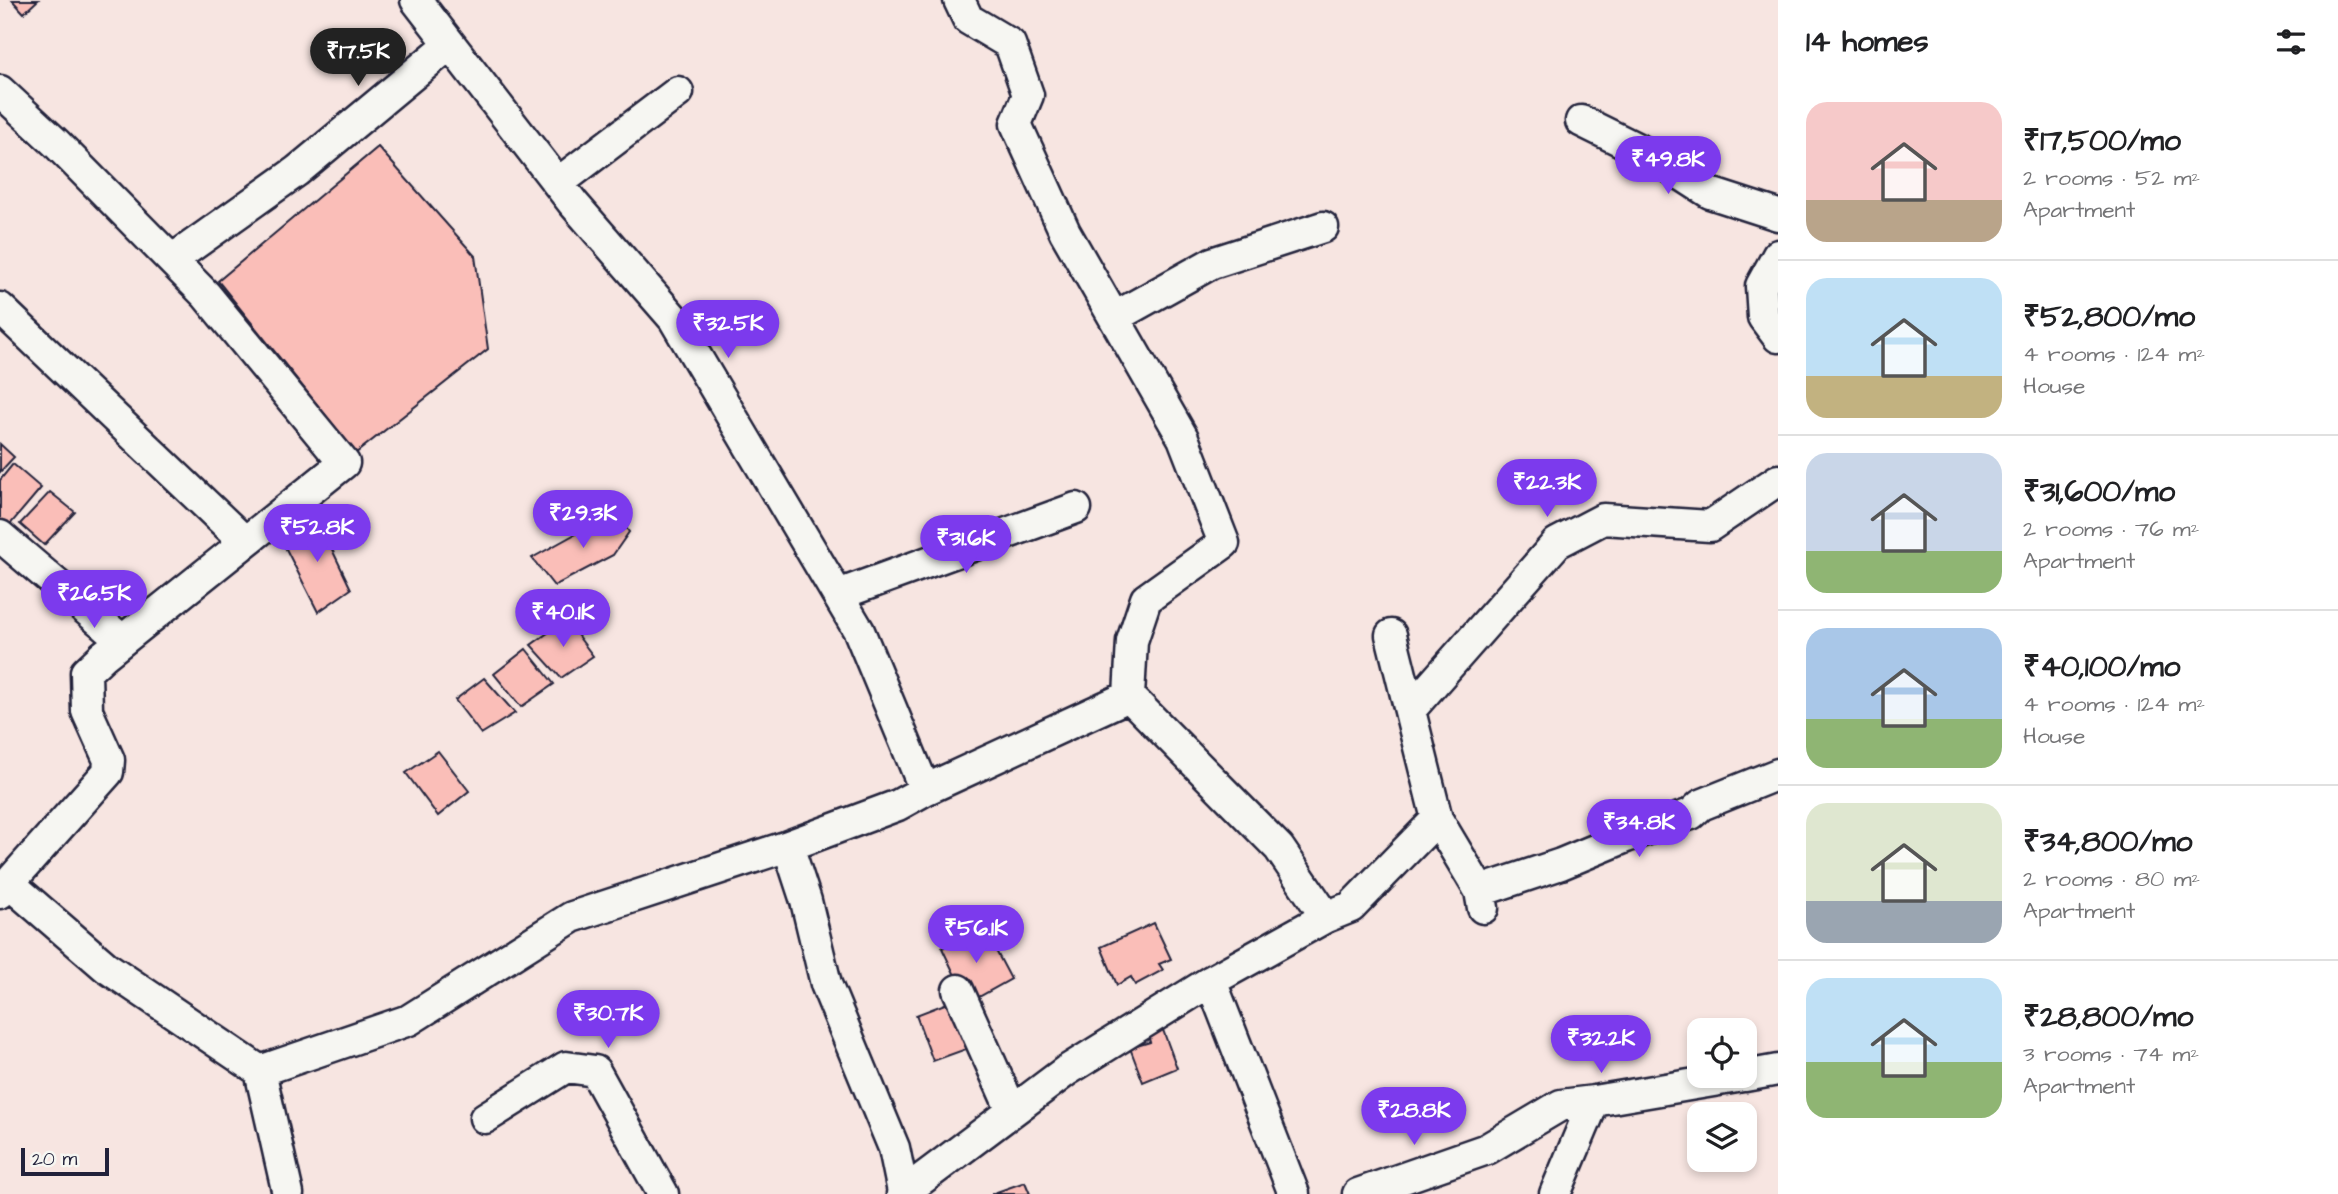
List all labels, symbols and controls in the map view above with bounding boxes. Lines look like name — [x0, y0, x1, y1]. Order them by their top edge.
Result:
text: 14 homes — [1806, 21, 1929, 63]
icon: filters — [2272, 23, 2310, 61]
pin: ₹17.5K — [301, 28, 415, 88]
text: ₹17.5K — [326, 35, 390, 67]
text: ₹17,500/mo — [2023, 120, 2181, 162]
icon: home — [1862, 130, 1946, 214]
pin: ₹49.8K — [1611, 136, 1725, 196]
text: ₹49.8K — [1631, 143, 1705, 175]
text: 2 rooms · 52 m² — [2023, 162, 2200, 194]
text: Apartment — [2023, 194, 2135, 226]
text: ₹52,800/mo — [2023, 296, 2195, 338]
pin: ₹32.5K — [671, 300, 785, 360]
icon: home — [1862, 306, 1946, 390]
text: ₹32.5K — [692, 307, 764, 339]
text: 4 rooms · 124 m² — [2023, 338, 2205, 370]
text: House — [2023, 370, 2086, 402]
pin: ₹22.3K — [1490, 460, 1604, 519]
text: ₹22.3K — [1513, 466, 1581, 498]
text: ₹31,600/mo — [2023, 471, 2175, 513]
icon: home — [1862, 481, 1946, 565]
pin: ₹29.3K — [526, 490, 640, 550]
text: ₹29.3K — [549, 497, 617, 529]
pin: ₹52.8K — [260, 504, 374, 564]
text: ₹52.8K — [280, 511, 354, 543]
text: 2 rooms · 76 m² — [2023, 513, 2199, 545]
pin: ₹31.6K — [909, 516, 1023, 575]
text: ₹31.6K — [936, 522, 996, 554]
text: Apartment — [2023, 545, 2135, 577]
pin: ₹26.5K — [37, 570, 151, 630]
text: ₹26.5K — [57, 577, 131, 609]
pin: ₹40.1K — [506, 590, 620, 649]
text: ₹40.1K — [531, 596, 595, 628]
text: ₹40,100/mo — [2023, 646, 2180, 688]
icon: home — [1862, 656, 1946, 740]
text: 4 rooms · 124 m² — [2023, 688, 2205, 720]
text: House — [2023, 720, 2086, 752]
pin: ₹34.8K — [1582, 800, 1696, 859]
text: ₹34.8K — [1603, 806, 1675, 838]
text: ₹34,800/mo — [2023, 821, 2192, 863]
icon: home — [1862, 831, 1946, 915]
text: 2 rooms · 80 m² — [2023, 863, 2200, 895]
text: Apartment — [2023, 895, 2135, 927]
pin: ₹56.1K — [919, 906, 1033, 965]
text: ₹56.1K — [944, 912, 1008, 944]
pin: ₹30.7K — [551, 990, 665, 1050]
text: ₹28,800/mo — [2023, 996, 2193, 1038]
text: ₹30.7K — [573, 997, 643, 1029]
icon: home — [1862, 1006, 1946, 1090]
pin: ₹32.2K — [1544, 1016, 1658, 1075]
map controls — [1687, 1018, 1757, 1172]
button: locate — [1687, 1018, 1757, 1088]
text: ₹32.2K — [1567, 1022, 1635, 1054]
text: 3 rooms · 74 m² — [2023, 1038, 2199, 1070]
text: Apartment — [2023, 1070, 2135, 1102]
pin: ₹28.8K — [1357, 1088, 1471, 1147]
text: ₹28.8K — [1377, 1094, 1451, 1126]
button: layers — [1687, 1102, 1757, 1172]
scale bar — [21, 1145, 108, 1177]
text: 20 m — [32, 1146, 77, 1173]

